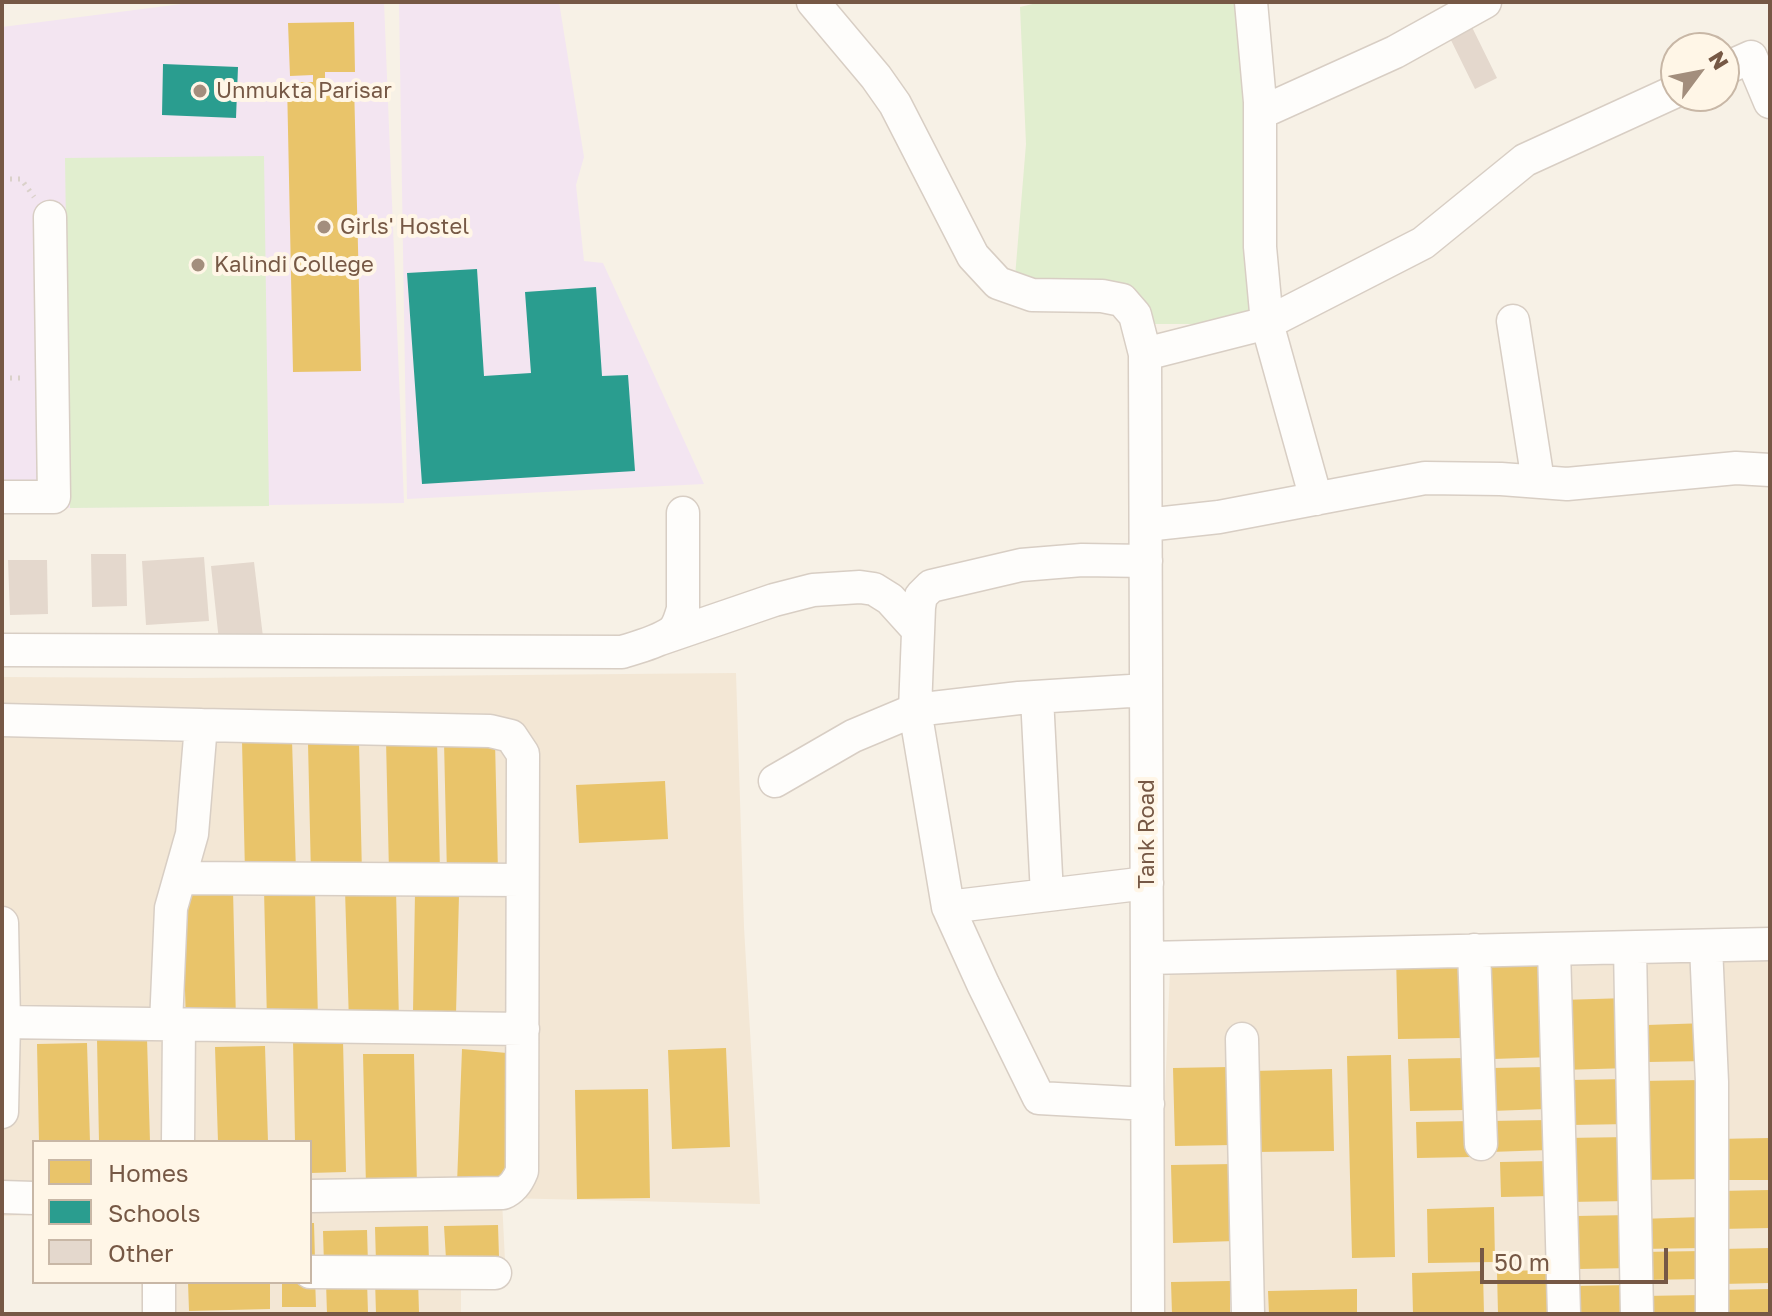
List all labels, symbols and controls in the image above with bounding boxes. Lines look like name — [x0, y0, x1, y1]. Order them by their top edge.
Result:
north arrow — [1660, 32, 1740, 112]
text: N — [1703, 46, 1735, 74]
place label: Unmukta Parisar — [216, 78, 392, 104]
marker: Unmukta Parisar — [191, 82, 209, 100]
place label: Girls' Hostel — [340, 214, 469, 240]
marker: Girls' Hostel — [315, 218, 333, 236]
place label: Kalindi College — [214, 252, 374, 278]
marker: Kalindi College — [189, 256, 207, 274]
street label: Tank Road — [1134, 779, 1160, 889]
legend — [32, 1140, 312, 1284]
text: Homes — [108, 1158, 189, 1187]
text: Schools — [108, 1198, 200, 1227]
scale bar — [1484, 1232, 1672, 1282]
text: Other — [108, 1238, 173, 1267]
text: 50 m — [1494, 1247, 1550, 1276]

